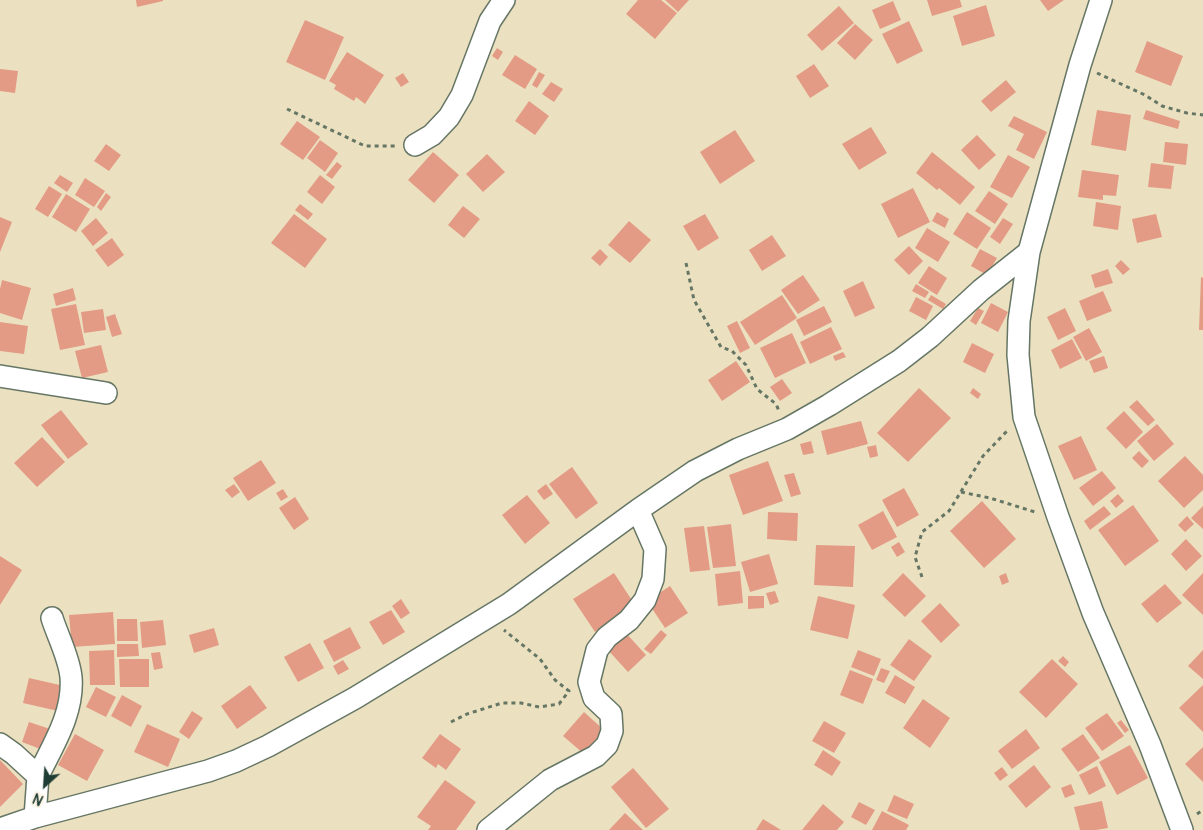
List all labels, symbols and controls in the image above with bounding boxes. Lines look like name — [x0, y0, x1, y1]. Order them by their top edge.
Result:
north arrow — [20, 760, 70, 810]
text: N — [30, 789, 46, 809]

